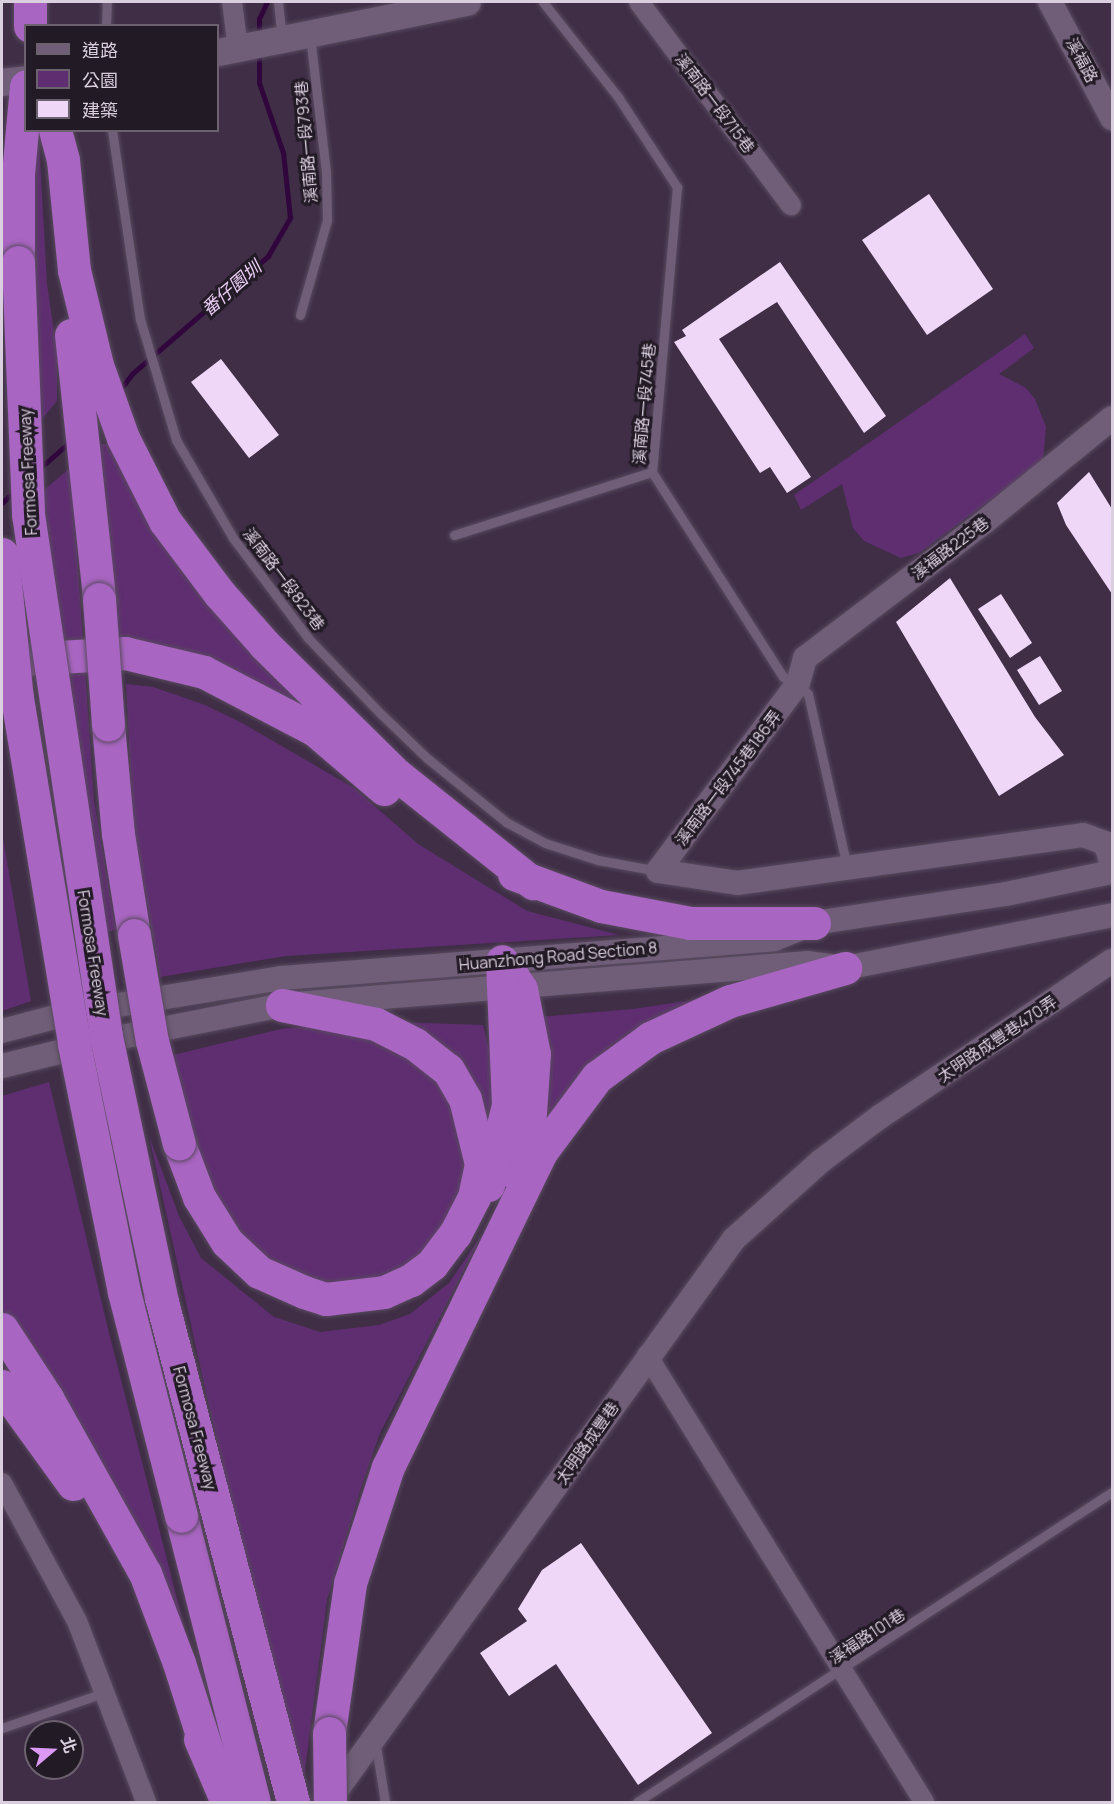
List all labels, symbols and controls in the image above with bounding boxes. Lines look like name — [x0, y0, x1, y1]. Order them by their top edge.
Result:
legend — [24, 24, 219, 132]
street label: 溪福路 — [1062, 34, 1102, 86]
text: 道路 — [82, 38, 118, 62]
street label: 溪南路一段715巷 — [671, 49, 759, 157]
text: 公園 — [82, 68, 118, 92]
street label: 溪南路一段793巷 — [291, 80, 321, 204]
text: 建築 — [82, 98, 118, 122]
water label: 番仔園圳 — [197, 256, 265, 320]
street label: 溪南路一段745巷 — [629, 342, 659, 466]
street label: Formosa Freeway — [15, 408, 41, 536]
street label: 溪福路225巷 — [908, 513, 992, 583]
street label: 溪南路一段823巷 — [239, 524, 329, 634]
street label: 溪南路一段745巷186弄 — [671, 707, 785, 849]
street label: Formosa Freeway — [74, 889, 112, 1017]
street label: Huanzhong Road Section 8 — [458, 938, 658, 974]
street label: 太明路成豐巷470弄 — [934, 992, 1060, 1086]
street label: Formosa Freeway — [169, 1364, 221, 1492]
street label: 太明路成豐巷 — [552, 1398, 622, 1488]
street label: 溪福路101巷 — [826, 1604, 908, 1668]
north arrow — [24, 1720, 84, 1780]
text: 北 — [56, 1734, 82, 1756]

